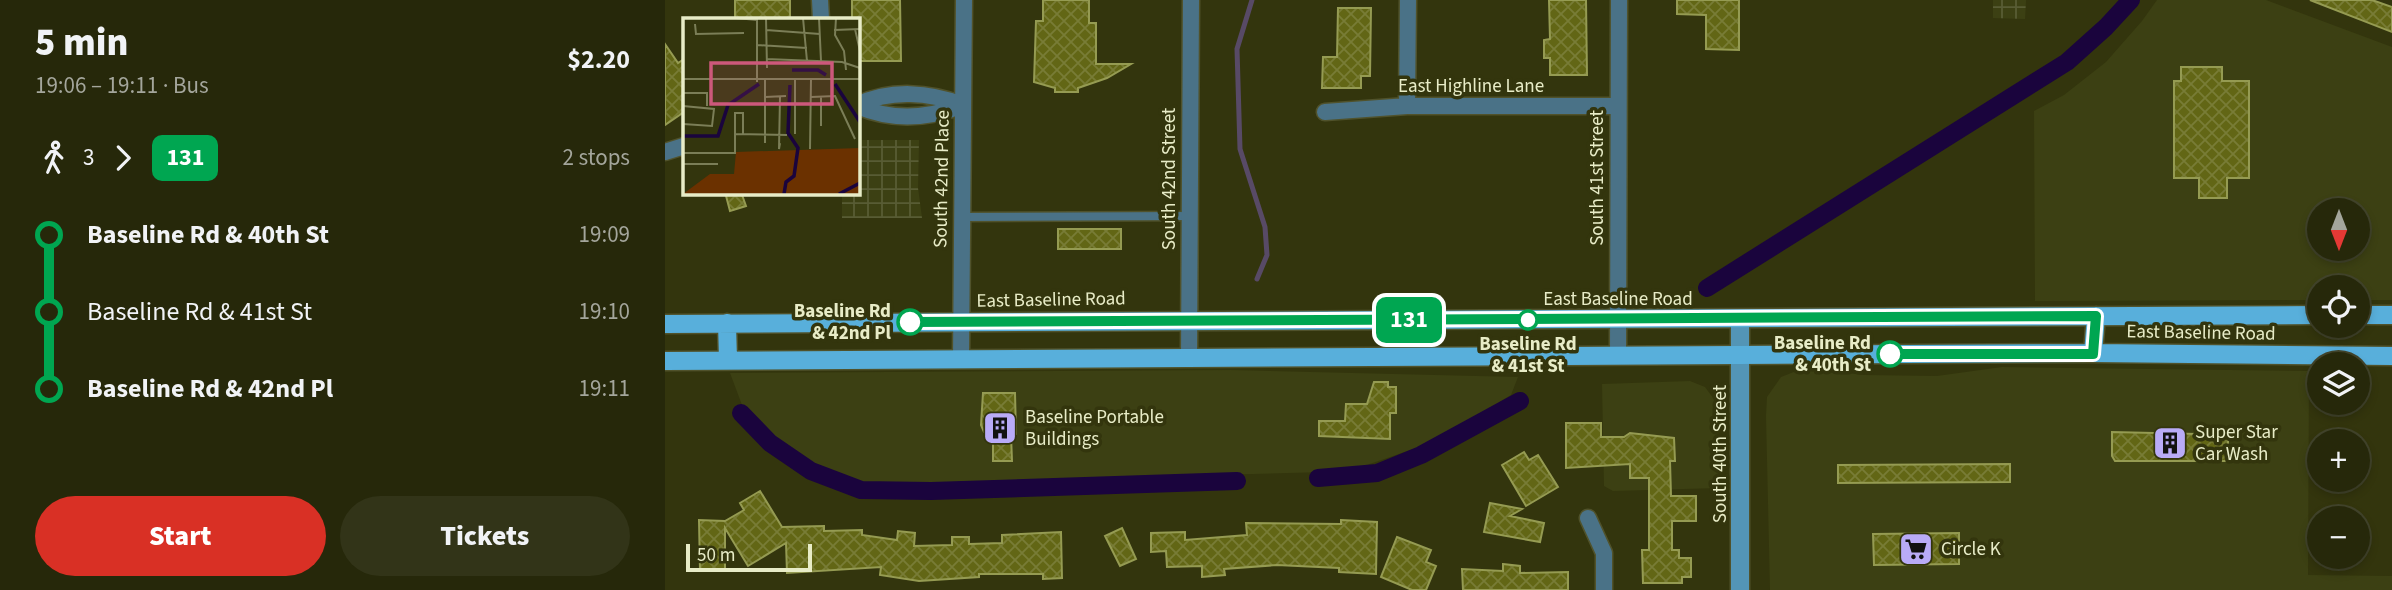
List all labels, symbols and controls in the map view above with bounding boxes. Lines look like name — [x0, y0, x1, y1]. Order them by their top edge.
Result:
text: 5 min — [35, 16, 128, 70]
inset map — [683, 18, 859, 194]
text: $2.20 — [567, 41, 630, 78]
text: 19:06 – 19:11 · Bus — [35, 69, 209, 102]
street label: East Highline Lane — [1398, 73, 1544, 100]
street label: South 42nd Street — [1156, 107, 1183, 250]
street label: South 42nd Place — [927, 110, 957, 248]
street label: South 41st Street — [1584, 110, 1611, 246]
icon: walk — [35, 139, 73, 177]
icon: forward — [104, 139, 142, 177]
text: 131 — [166, 140, 204, 175]
text: 3 — [83, 141, 94, 174]
text: 2 stops — [563, 141, 630, 174]
north arrow — [2307, 198, 2369, 261]
map controls — [2307, 198, 2370, 569]
text: Baseline Rd & 40th St — [87, 216, 329, 253]
text: 19:09 — [579, 218, 630, 251]
button: locate — [2307, 275, 2370, 338]
street label: East Baseline Road — [976, 285, 1126, 315]
street label: East Baseline Road — [1543, 286, 1693, 313]
text: Baseline Rd & 41st St — [87, 293, 312, 330]
text: 19:10 — [579, 295, 630, 328]
line badge: 131 — [1369, 297, 1449, 343]
place label: Baseline Rd & 42nd Pl — [794, 298, 892, 347]
text: 131 — [1390, 302, 1428, 337]
marker: Baseline Rd & 42nd Pl — [897, 309, 923, 335]
marker: Baseline Rd & 41st St — [1518, 310, 1538, 330]
street label: East Baseline Road — [2126, 318, 2276, 348]
place label: Baseline Rd & 40th St — [1774, 330, 1871, 379]
place label: Baseline Rd & 41st St — [1479, 331, 1577, 380]
marker: Baseline Rd & 40th St — [1877, 341, 1903, 367]
button: layers — [2307, 352, 2370, 415]
text: Baseline Rd & 42nd Pl — [87, 370, 333, 407]
text: 19:11 — [579, 372, 630, 405]
street label: South 40th Street — [1707, 384, 1734, 523]
place label: Baseline Portable Buildings — [1025, 404, 1164, 453]
building icon: Baseline Portable Buildings — [981, 409, 1019, 447]
place label: Super Star Car Wash — [2195, 419, 2278, 468]
building icon: Super Star Car Wash — [2151, 424, 2189, 462]
button: + — [2307, 429, 2370, 492]
button: Start — [35, 496, 326, 576]
button: Tickets — [340, 496, 630, 576]
button: − — [2307, 506, 2370, 569]
supermarket icon: Circle K — [1897, 530, 1935, 568]
place label: Circle K — [1941, 536, 2001, 563]
scale bar — [686, 541, 812, 573]
text: 50 m — [697, 542, 735, 569]

